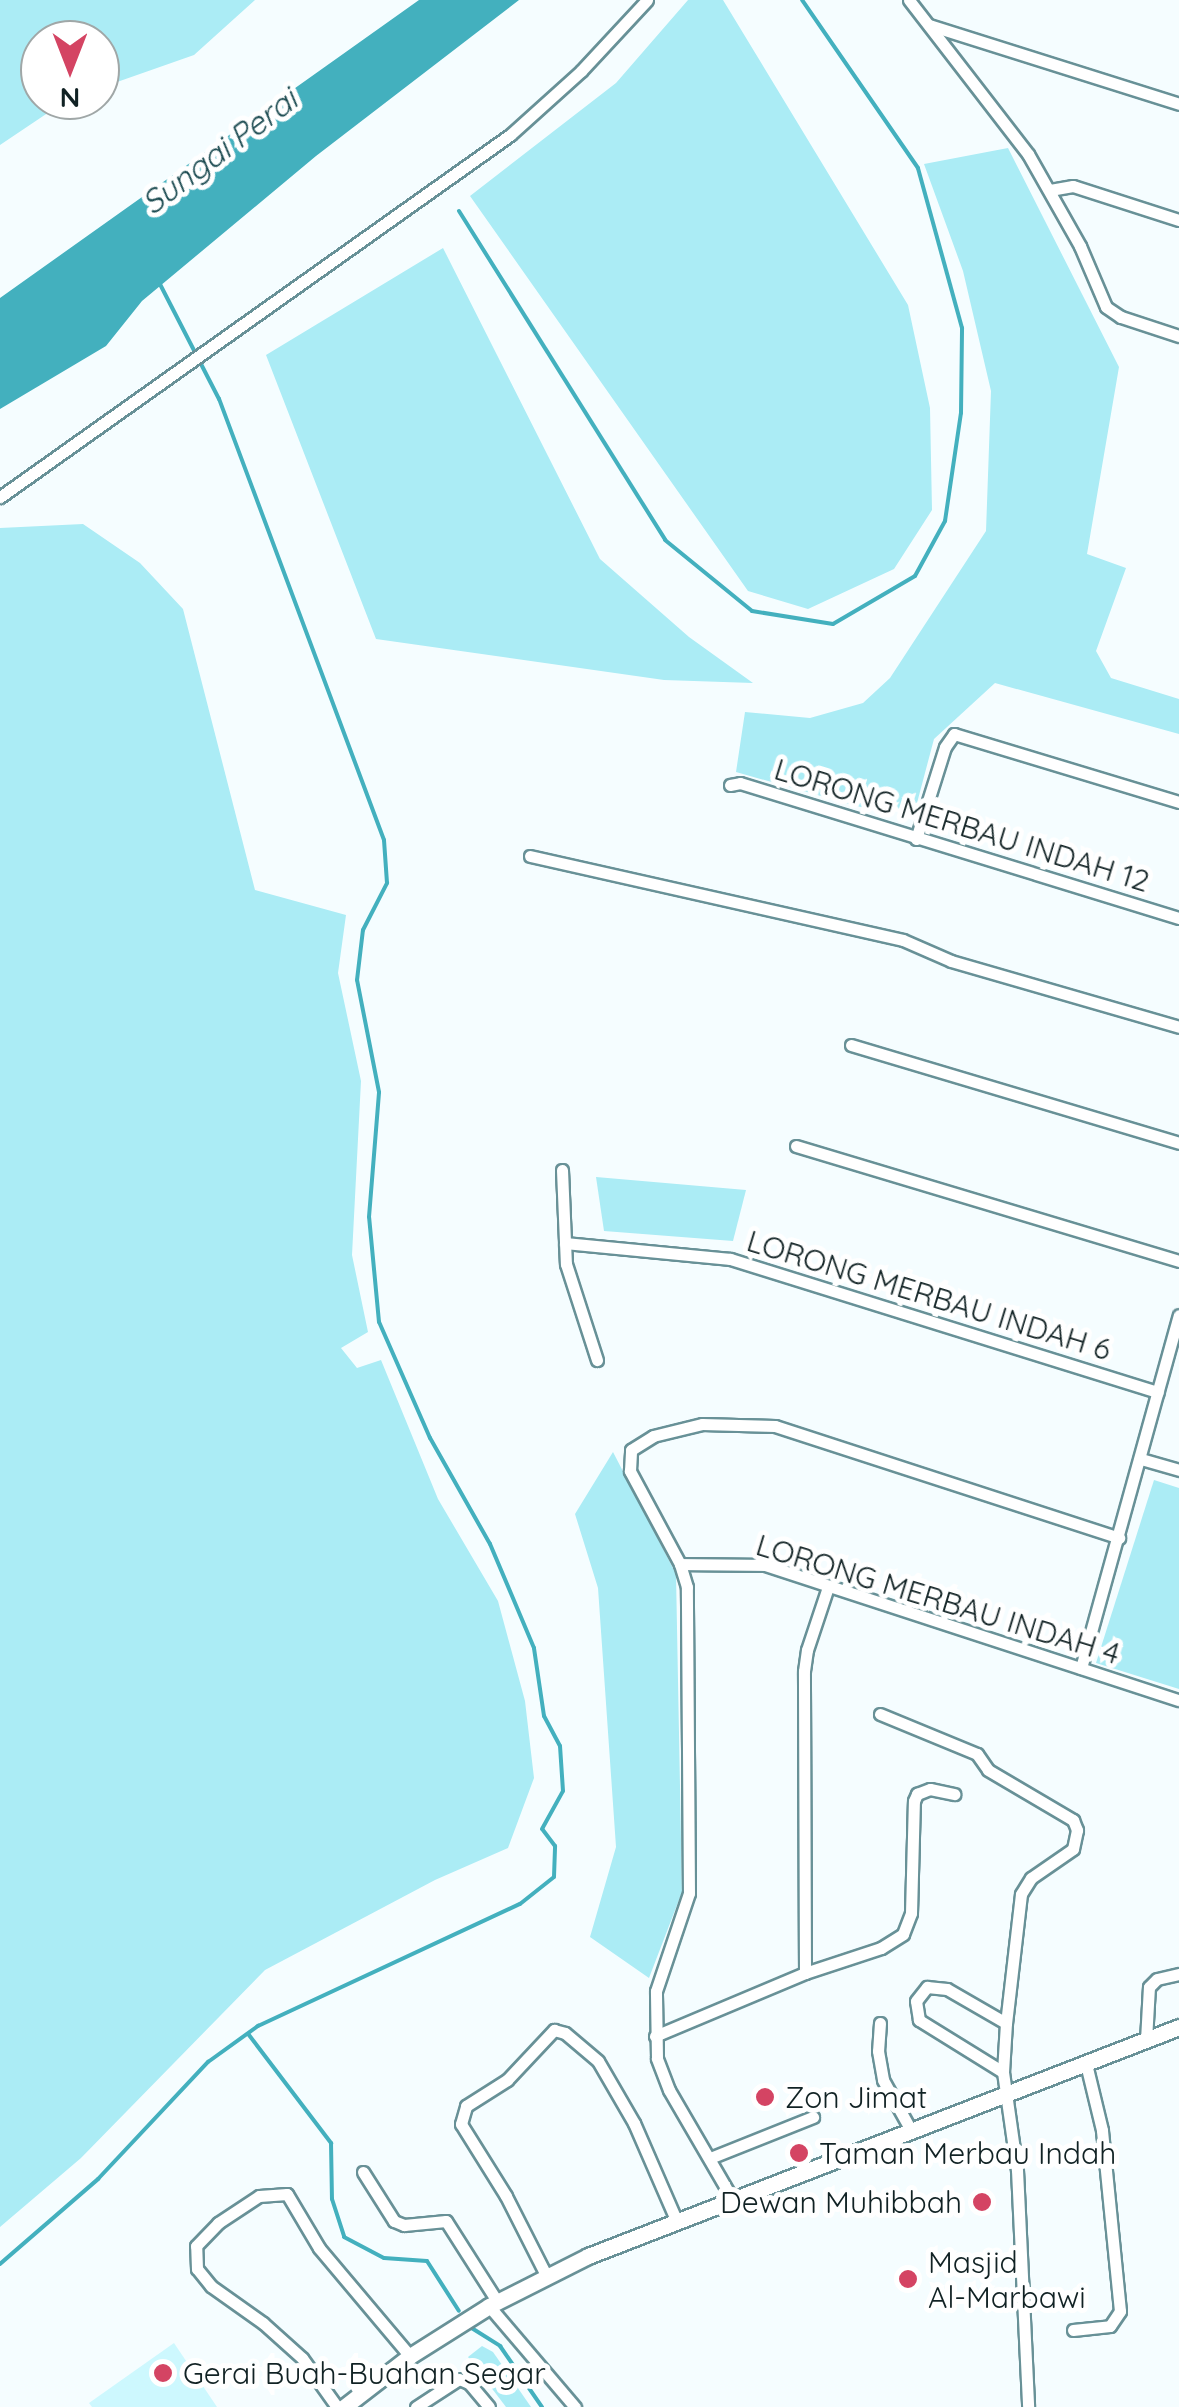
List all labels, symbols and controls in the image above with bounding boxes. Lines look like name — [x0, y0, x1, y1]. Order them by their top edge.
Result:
north arrow — [20, 20, 120, 120]
water label: Sungai Perai — [134, 80, 304, 222]
text: N — [60, 81, 80, 116]
street label: LORONG MERBAU INDAH 12 — [770, 751, 1154, 899]
street label: LORONG MERBAU INDAH 6 — [743, 1222, 1115, 1368]
street label: LORONG MERBAU INDAH 4 — [752, 1526, 1124, 1672]
place label: Zon Jimat — [785, 2079, 927, 2115]
marker: Zon Jimat — [754, 2086, 776, 2108]
place label: Taman Merbau Indah — [819, 2135, 1116, 2171]
marker: Taman Merbau Indah — [788, 2142, 810, 2164]
place label: Dewan Muhibbah — [720, 2184, 962, 2220]
marker: Dewan Muhibbah — [971, 2191, 993, 2213]
place label: Masjid Al-Marbawi — [928, 2244, 1086, 2314]
marker: Masjid Al-Marbawi — [897, 2268, 919, 2290]
place label: Gerai Buah-Buahan Segar — [183, 2355, 546, 2391]
marker: Gerai Buah-Buahan Segar — [152, 2362, 174, 2384]

